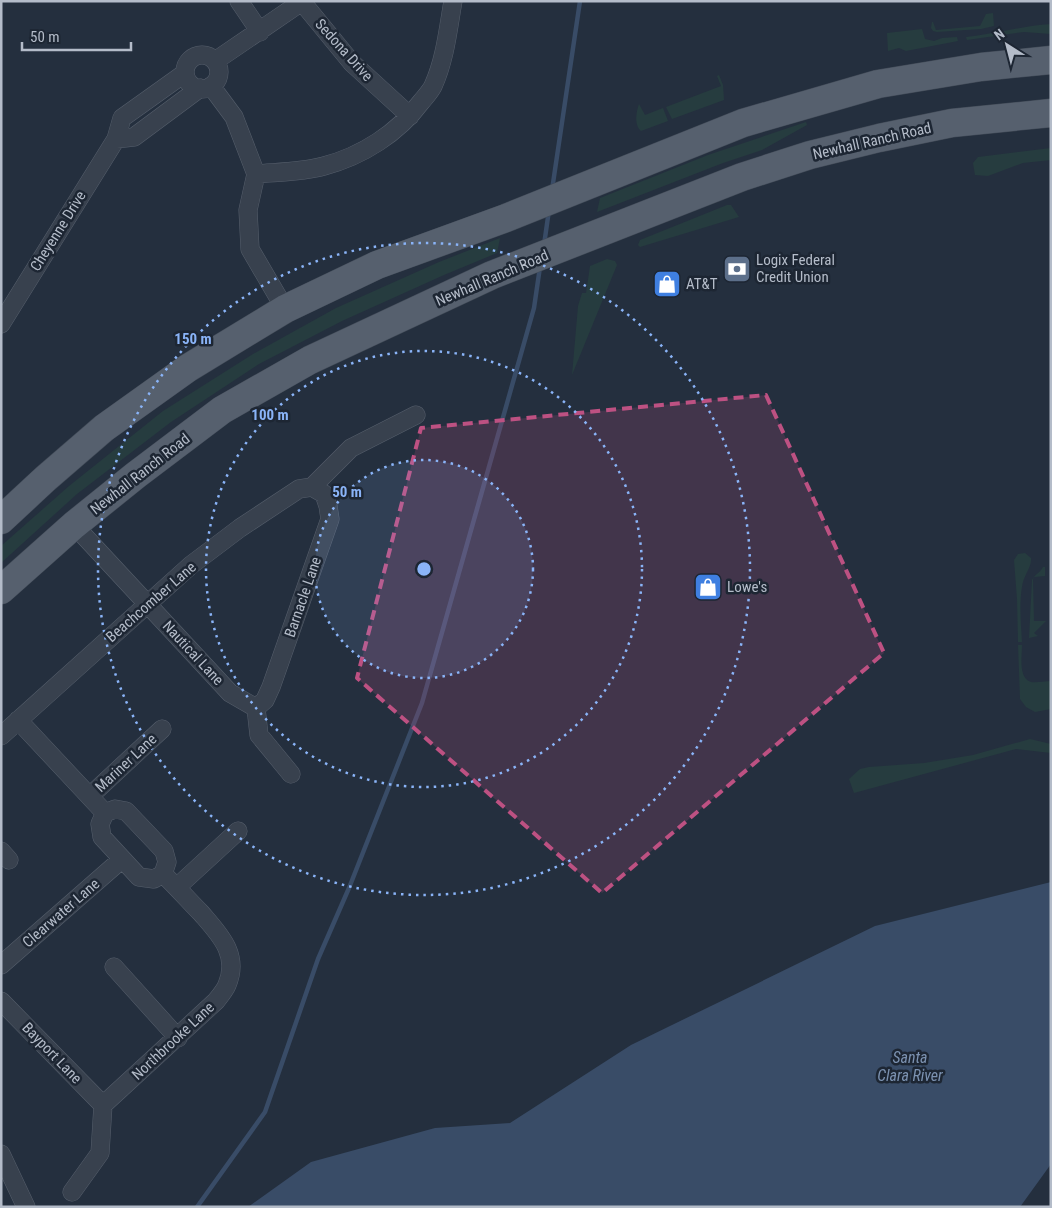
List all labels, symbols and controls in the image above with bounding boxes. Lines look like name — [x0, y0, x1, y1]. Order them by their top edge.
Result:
street label: Sedona Drive — [311, 15, 377, 85]
scale bar — [22, 20, 131, 52]
north arrow — [982, 20, 1032, 70]
text: N — [991, 25, 1008, 43]
text: 50 m — [30, 28, 60, 46]
street label: Newhall Ranch Road — [811, 119, 933, 163]
street label: Cheyenne Drive — [26, 188, 90, 274]
street label: Newhall Ranch Road — [433, 246, 551, 310]
place label: Logix Federal Credit Union — [756, 251, 835, 286]
bank icon: Logix Federal Credit Union — [722, 254, 752, 284]
shop icon: AT&T — [652, 269, 682, 299]
place label: AT&T — [686, 275, 718, 293]
text: 150 m — [174, 330, 212, 348]
text: 100 m — [251, 406, 289, 424]
street label: Newhall Ranch Road — [87, 430, 193, 518]
text: 50 m — [332, 483, 362, 501]
street label: Barnacle Lane — [281, 554, 325, 640]
street label: Beachcomber Lane — [102, 558, 200, 646]
centre of rings — [415, 560, 433, 578]
shop icon: Lowe's — [693, 572, 723, 602]
place label: Lowe's — [727, 578, 767, 596]
street label: Nautical Lane — [159, 617, 227, 689]
street label: Mariner Lane — [92, 730, 160, 796]
street label: Clearwater Lane — [19, 875, 103, 951]
street label: Northbrooke Lane — [128, 998, 218, 1084]
street label: Bayport Lane — [18, 1019, 86, 1087]
water label: Santa Clara River — [877, 1048, 944, 1085]

